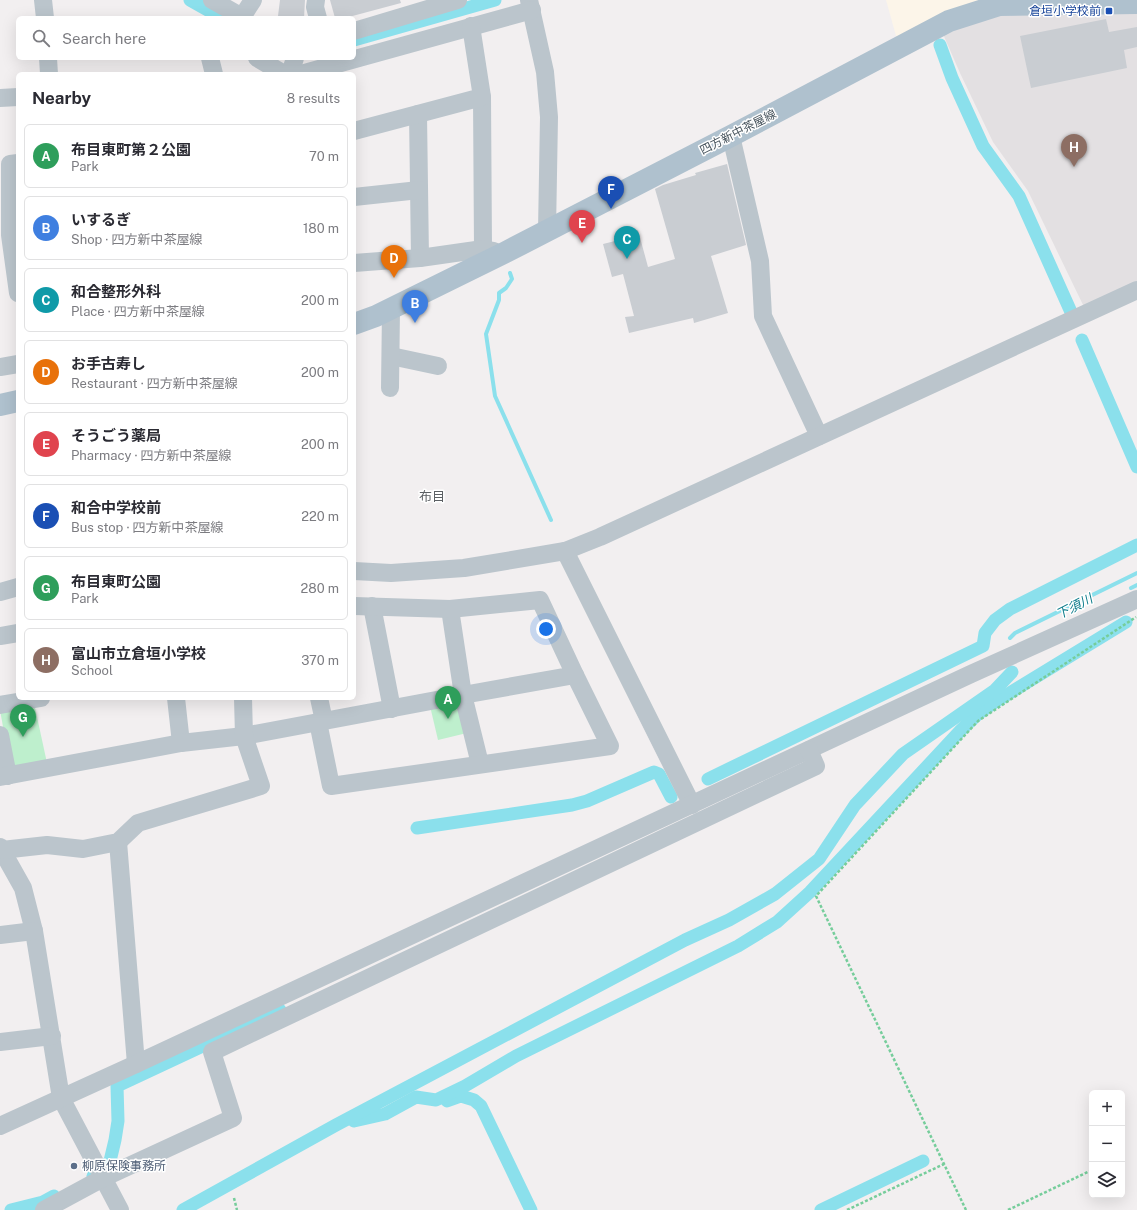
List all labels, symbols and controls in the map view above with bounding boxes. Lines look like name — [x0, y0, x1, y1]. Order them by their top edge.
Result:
place label: 倉垣小学校前 — [1029, 4, 1101, 18]
marker: 倉垣小学校前 — [1104, 6, 1114, 16]
search box — [16, 16, 356, 60]
icon: search — [30, 27, 52, 49]
text: Search here — [62, 30, 146, 47]
text: Nearby — [32, 88, 91, 108]
text: 8 results — [287, 91, 340, 106]
street label: 四方新中茶屋線 — [697, 107, 779, 157]
pin: H — [1061, 134, 1087, 167]
text: 布目東町第２公園 — [71, 141, 191, 158]
text: A — [41, 149, 51, 164]
text: 70 m — [309, 149, 339, 164]
text: Park — [71, 159, 99, 174]
pin: F — [598, 176, 624, 209]
pin: E — [569, 210, 595, 243]
text: いするぎ — [71, 211, 131, 228]
text: B — [42, 221, 50, 236]
text: 180 m — [303, 221, 339, 236]
pin: C — [614, 226, 640, 259]
text: Shop · 四方新中茶屋線 — [71, 232, 202, 247]
pin: D — [381, 245, 407, 278]
text: 和合整形外科 — [71, 283, 161, 300]
pin: B — [402, 290, 428, 323]
text: C — [41, 293, 51, 308]
text: 200 m — [301, 293, 339, 308]
text: Place · 四方新中茶屋線 — [71, 304, 205, 319]
text: お手古寿し — [71, 355, 146, 372]
text: D — [41, 365, 51, 380]
text: 200 m — [301, 365, 339, 380]
text: Restaurant · 四方新中茶屋線 — [71, 376, 238, 391]
text: そうごう薬局 — [71, 427, 161, 444]
text: E — [42, 437, 50, 452]
text: 200 m — [301, 437, 339, 452]
text: Pharmacy · 四方新中茶屋線 — [71, 448, 232, 463]
district label: 布目 — [419, 489, 445, 504]
text: 和合中学校前 — [71, 499, 161, 516]
text: F — [42, 509, 50, 524]
text: 220 m — [301, 509, 339, 524]
text: Bus stop · 四方新中茶屋線 — [71, 520, 224, 535]
text: 布目東町公園 — [71, 573, 161, 590]
text: G — [41, 581, 51, 596]
text: 280 m — [301, 581, 339, 596]
water label: 下須川 — [1053, 590, 1097, 622]
text: Park — [71, 591, 99, 606]
your location — [536, 619, 556, 639]
text: 富山市立倉垣小学校 — [71, 645, 206, 662]
text: H — [41, 653, 51, 668]
text: 370 m — [301, 653, 339, 668]
text: School — [71, 663, 113, 678]
pin: A — [435, 686, 461, 719]
pin: G — [10, 704, 36, 737]
map controls — [1089, 1090, 1125, 1198]
button: + — [1089, 1090, 1125, 1126]
button: − — [1089, 1126, 1125, 1162]
place label: 柳原保険事務所 — [82, 1159, 166, 1173]
marker: 柳原保険事務所 — [69, 1161, 79, 1171]
button: layers — [1089, 1162, 1125, 1198]

